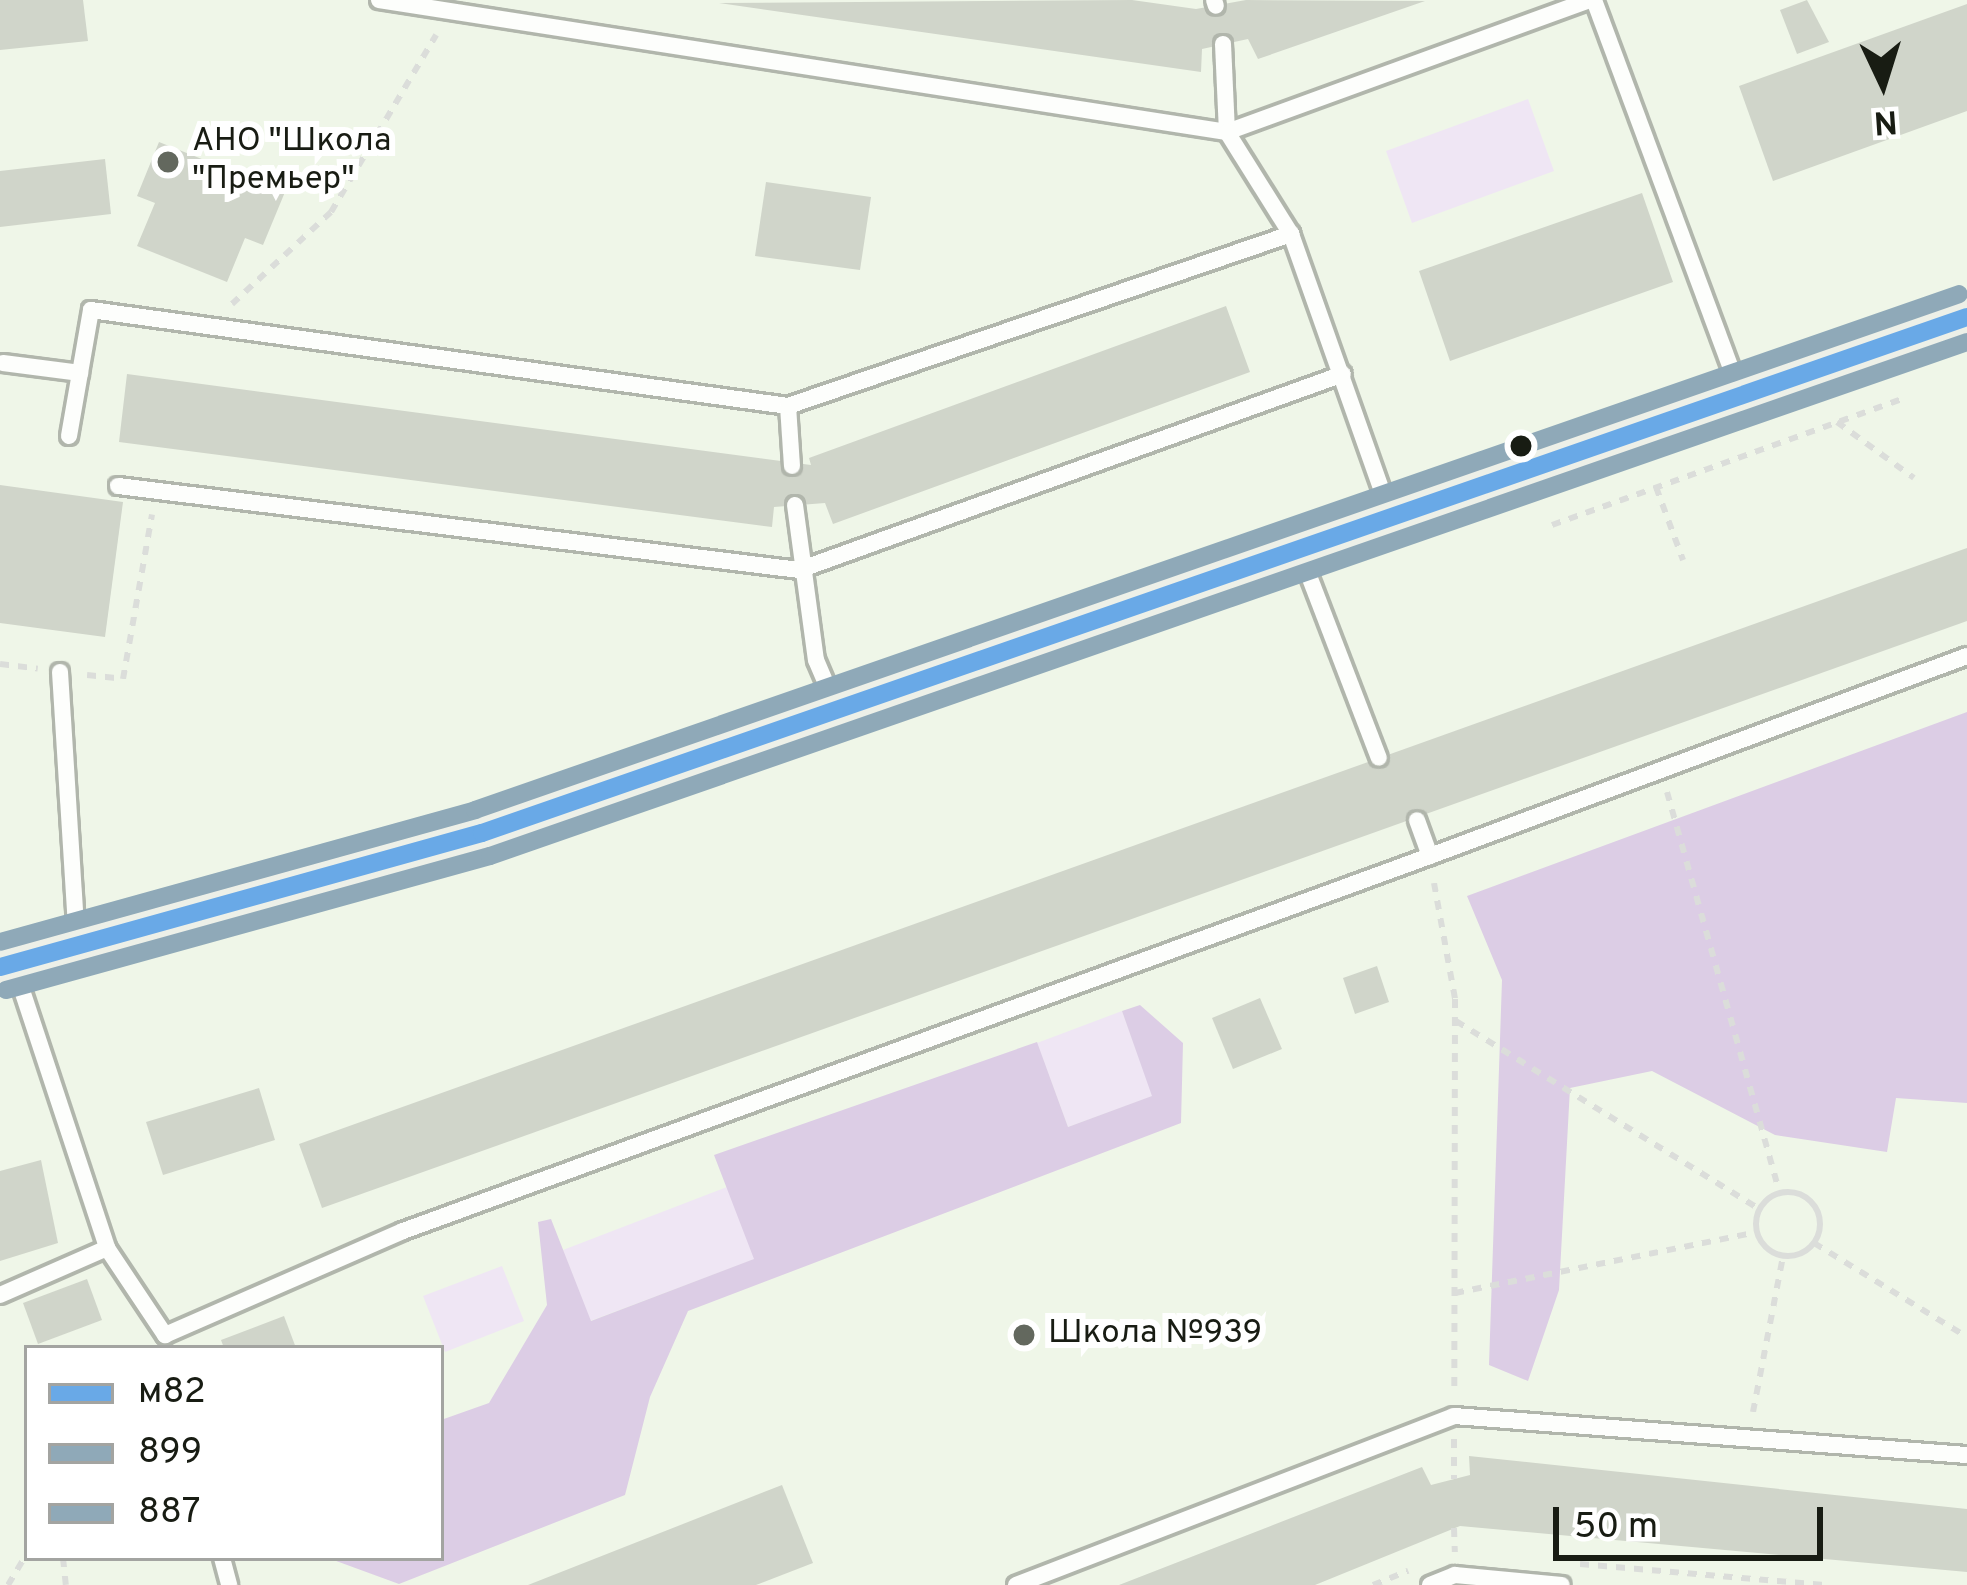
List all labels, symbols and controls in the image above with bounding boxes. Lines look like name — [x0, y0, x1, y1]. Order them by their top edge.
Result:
north arrow — [1823, 24, 1943, 144]
text: N — [1872, 98, 1899, 142]
place label: АНО "Школа "Премьер" — [192, 123, 391, 201]
marker: АНО "Школа "Премьер" — [155, 149, 181, 175]
unlabelled marker — [1510, 435, 1532, 457]
place label: Школа №939 — [1048, 1315, 1262, 1355]
marker: Школа №939 — [1011, 1322, 1037, 1348]
legend — [24, 1345, 444, 1561]
text: м82 — [138, 1370, 206, 1416]
text: 899 — [138, 1430, 202, 1476]
scale bar — [1559, 1483, 1829, 1557]
text: 887 — [138, 1490, 200, 1536]
text: 50 m — [1574, 1505, 1658, 1551]

